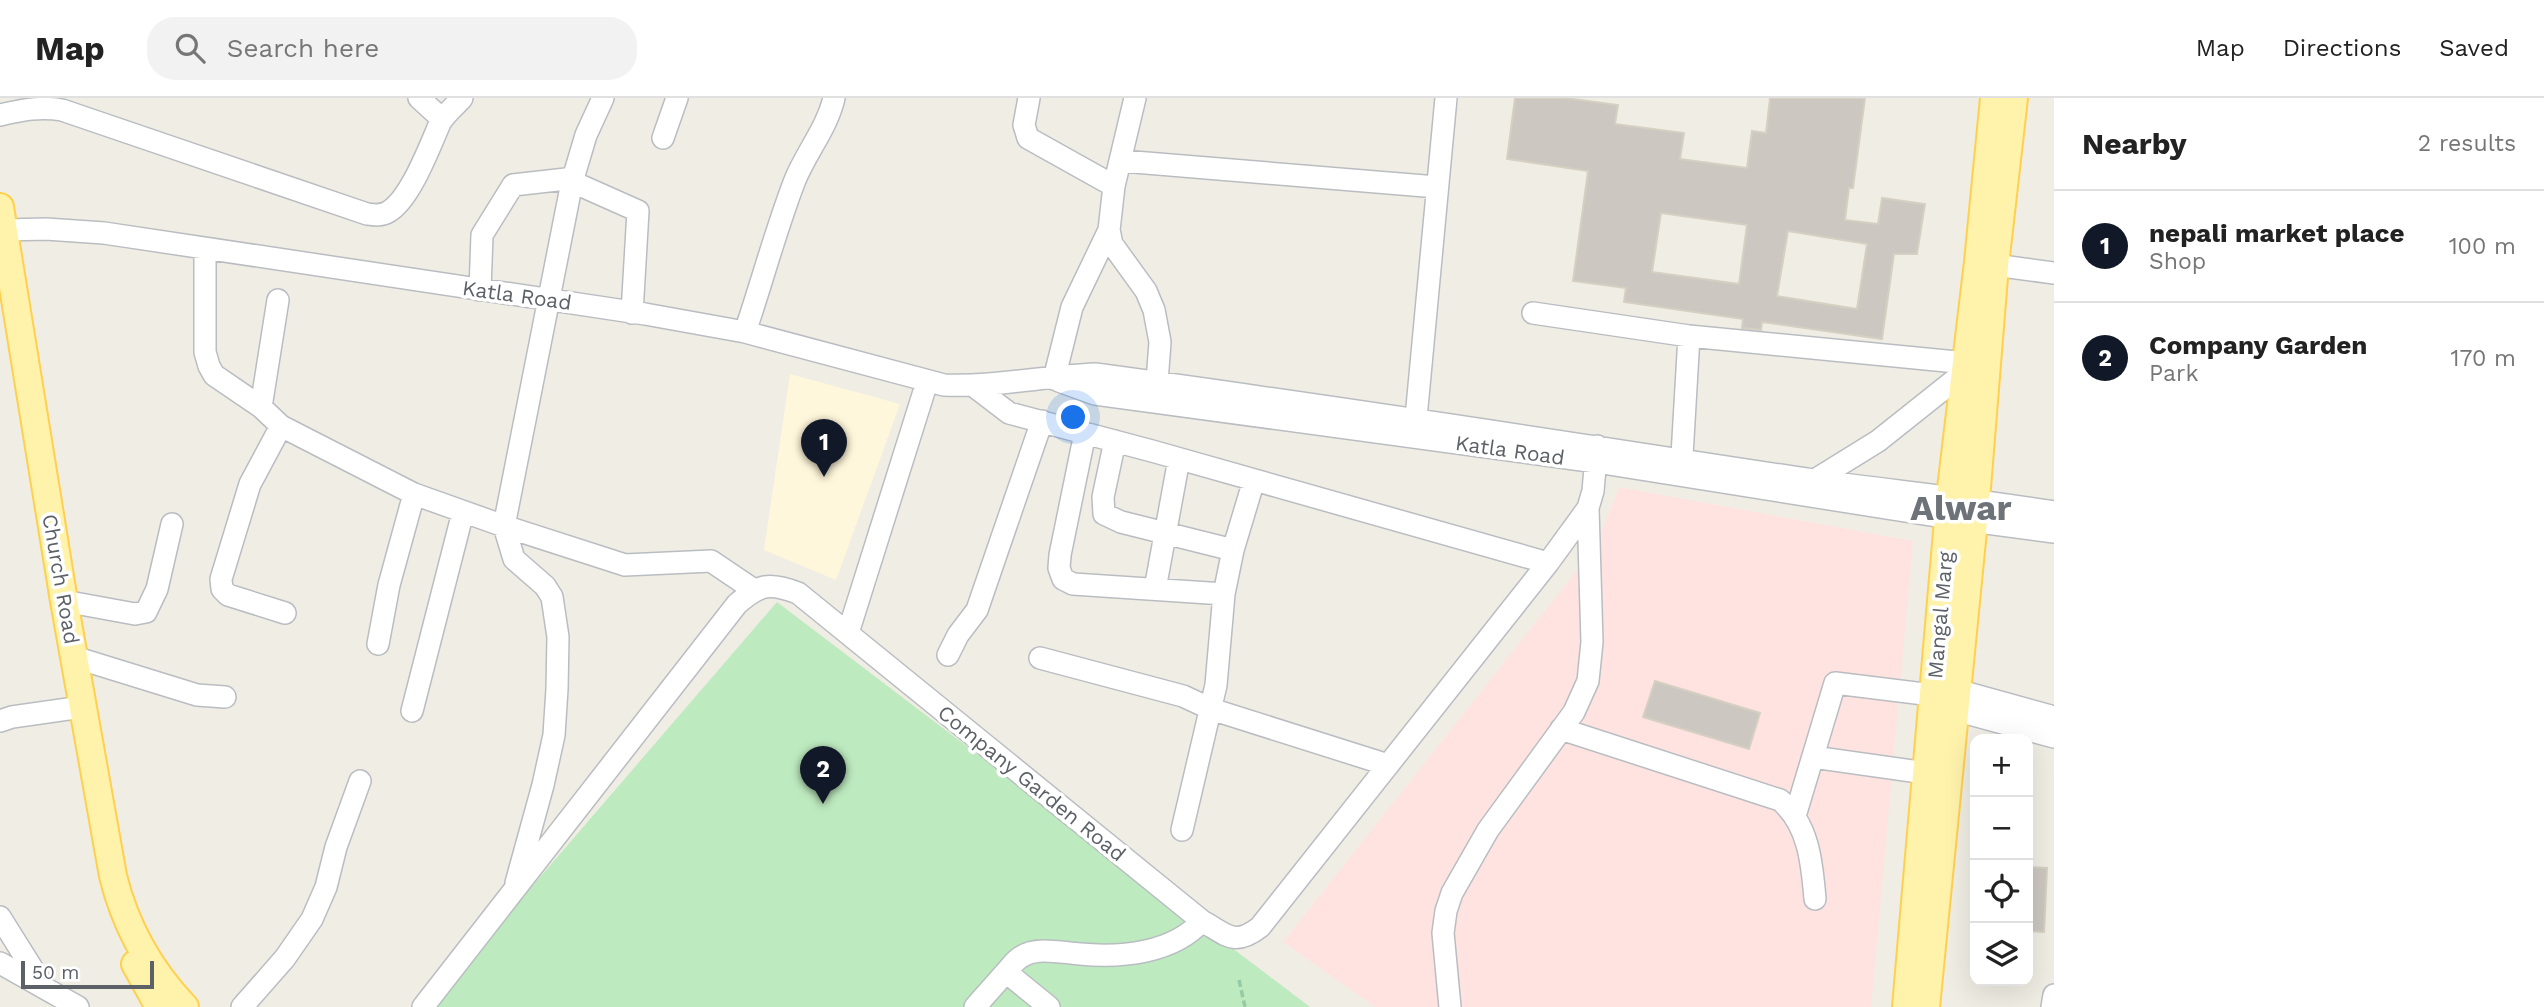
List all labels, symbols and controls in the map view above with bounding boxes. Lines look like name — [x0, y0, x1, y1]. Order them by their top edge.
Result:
search box — [147, 17, 637, 80]
text: Map — [35, 29, 105, 68]
icon: search — [171, 29, 209, 67]
text: Search here — [227, 33, 379, 63]
text: Map — [2196, 34, 2245, 62]
text: Directions — [2283, 34, 2401, 62]
text: Saved — [2439, 34, 2509, 62]
text: Nearby — [2082, 126, 2187, 161]
text: 2 results — [2418, 130, 2516, 157]
text: nepali market place — [2149, 218, 2405, 248]
text: 1 — [2100, 233, 2110, 260]
text: 100 m — [2449, 233, 2516, 260]
text: Shop — [2149, 248, 2206, 275]
street label: Katla Road — [461, 275, 573, 315]
text: Company Garden — [2149, 330, 2367, 360]
text: 2 — [2098, 345, 2112, 372]
text: 170 m — [2451, 345, 2516, 372]
text: Park — [2149, 360, 2198, 387]
your location — [1056, 400, 1090, 434]
pin: 1 — [801, 419, 847, 477]
street label: Katla Road — [1454, 430, 1566, 470]
district label: Alwar — [1910, 487, 2012, 529]
street label: Church Road — [37, 512, 85, 646]
street label: Mangal Marg — [1922, 550, 1958, 680]
street label: Company Garden Road — [933, 700, 1131, 866]
map controls — [1970, 734, 2033, 986]
button: + — [1970, 734, 2033, 797]
pin: 2 — [800, 746, 846, 804]
button: − — [1970, 797, 2033, 860]
button: locate — [1970, 860, 2033, 923]
button: layers — [1970, 923, 2033, 986]
scale bar — [21, 958, 154, 990]
text: 50 m — [32, 961, 79, 984]

